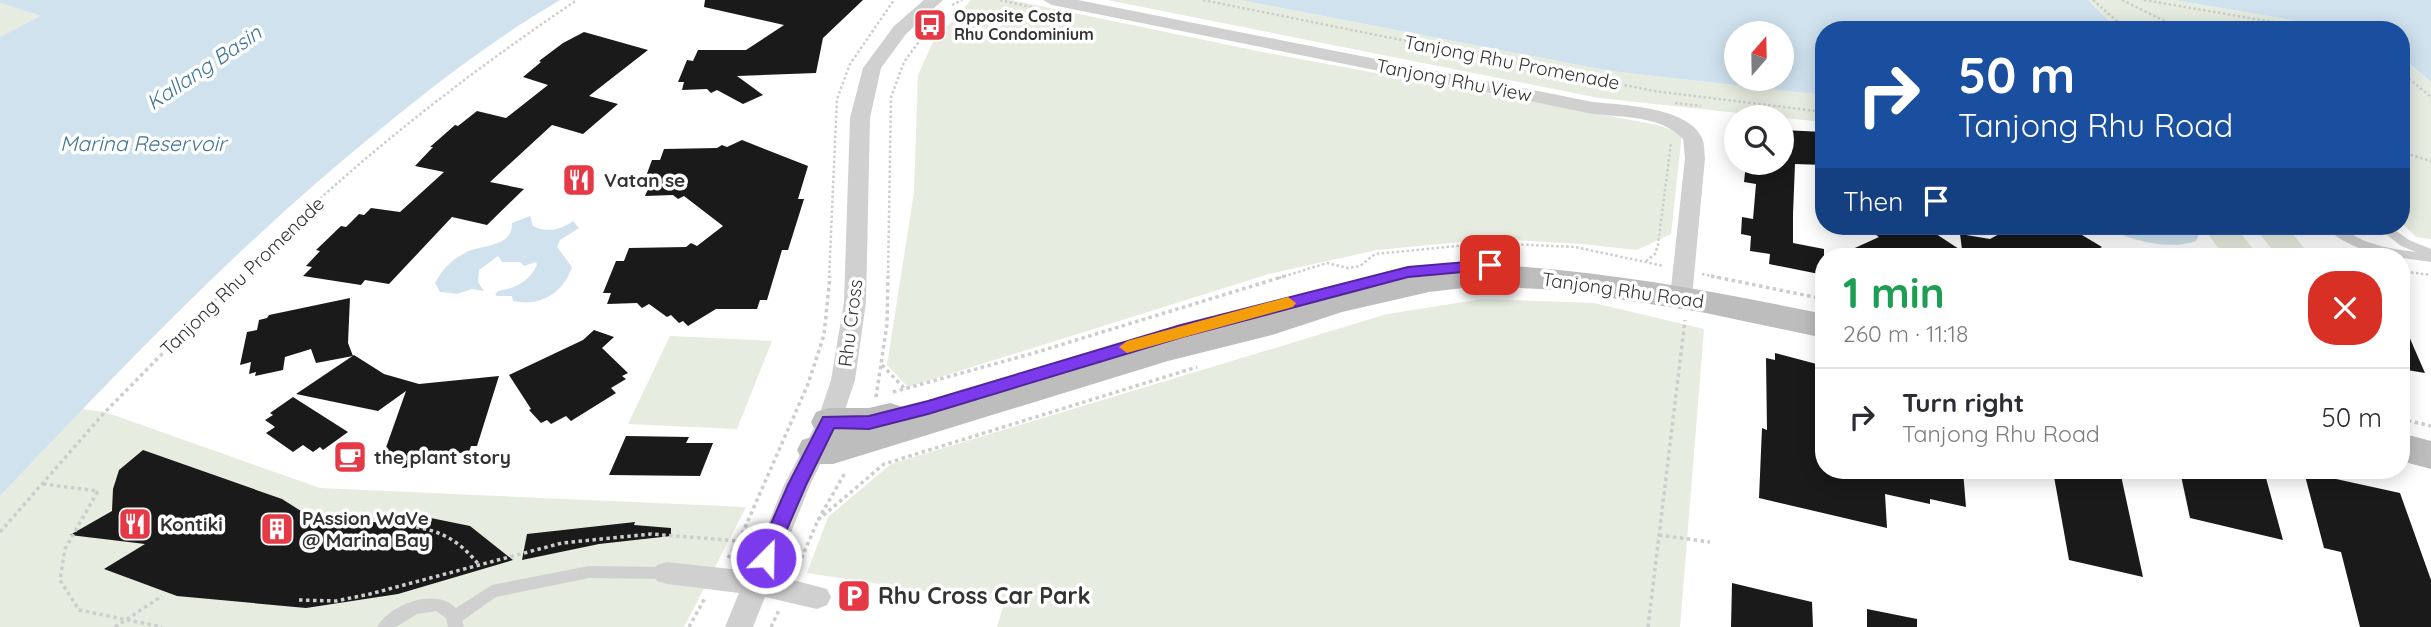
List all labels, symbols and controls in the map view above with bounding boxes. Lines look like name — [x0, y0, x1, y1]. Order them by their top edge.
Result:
bus stop icon: Opposite Costa Rhu Condominium — [911, 6, 949, 44]
place label: Opposite Costa Rhu Condominium — [954, 6, 1094, 44]
water label: Kallang Basin — [141, 19, 267, 115]
north arrow — [1724, 21, 1794, 91]
map controls — [1724, 21, 1794, 175]
street label: Tanjong Rhu Promenade — [1402, 29, 1622, 95]
text: 50 m — [1958, 44, 2075, 105]
icon: right — [1843, 49, 1934, 140]
street label: Tanjong Rhu View — [1374, 53, 1534, 107]
button: search — [1724, 105, 1794, 175]
text: Tanjong Rhu Road — [1958, 105, 2233, 145]
water label: Marina Reservoir — [60, 130, 229, 156]
restaurant icon: Vatan se — [560, 161, 598, 199]
place label: Vatan se — [604, 168, 685, 192]
icon: arrive — [1917, 182, 1955, 220]
text: Then — [1843, 185, 1903, 218]
street label: Tanjong Rhu Promenade — [155, 191, 329, 361]
pin — [1460, 235, 1520, 295]
icon: arrive — [1471, 246, 1509, 284]
text: 1 min — [1843, 266, 1945, 319]
street label: Tanjong Rhu Road — [1540, 267, 1706, 313]
button: close — [2308, 271, 2382, 345]
street label: Rhu Cross — [833, 278, 867, 368]
text: 260 m · 11:18 — [1843, 319, 1968, 348]
text: Turn right — [1902, 386, 2024, 419]
icon: right — [1843, 398, 1881, 436]
text: 50 m — [2322, 401, 2382, 434]
text: Tanjong Rhu Road — [1902, 419, 2100, 448]
cafe icon: the plant story — [331, 438, 369, 476]
place label: the plant story — [374, 445, 511, 469]
restaurant icon: Kontiki — [116, 505, 154, 543]
place label: PAssion WaVe @ Marina Bay — [302, 506, 430, 552]
building icon: PAssion WaVe @ Marina Bay — [258, 510, 296, 548]
place label: Kontiki — [160, 512, 223, 536]
position arrow — [729, 521, 803, 595]
parking icon: Rhu Cross Car Park — [835, 577, 873, 615]
place label: Rhu Cross Car Park — [878, 581, 1091, 610]

